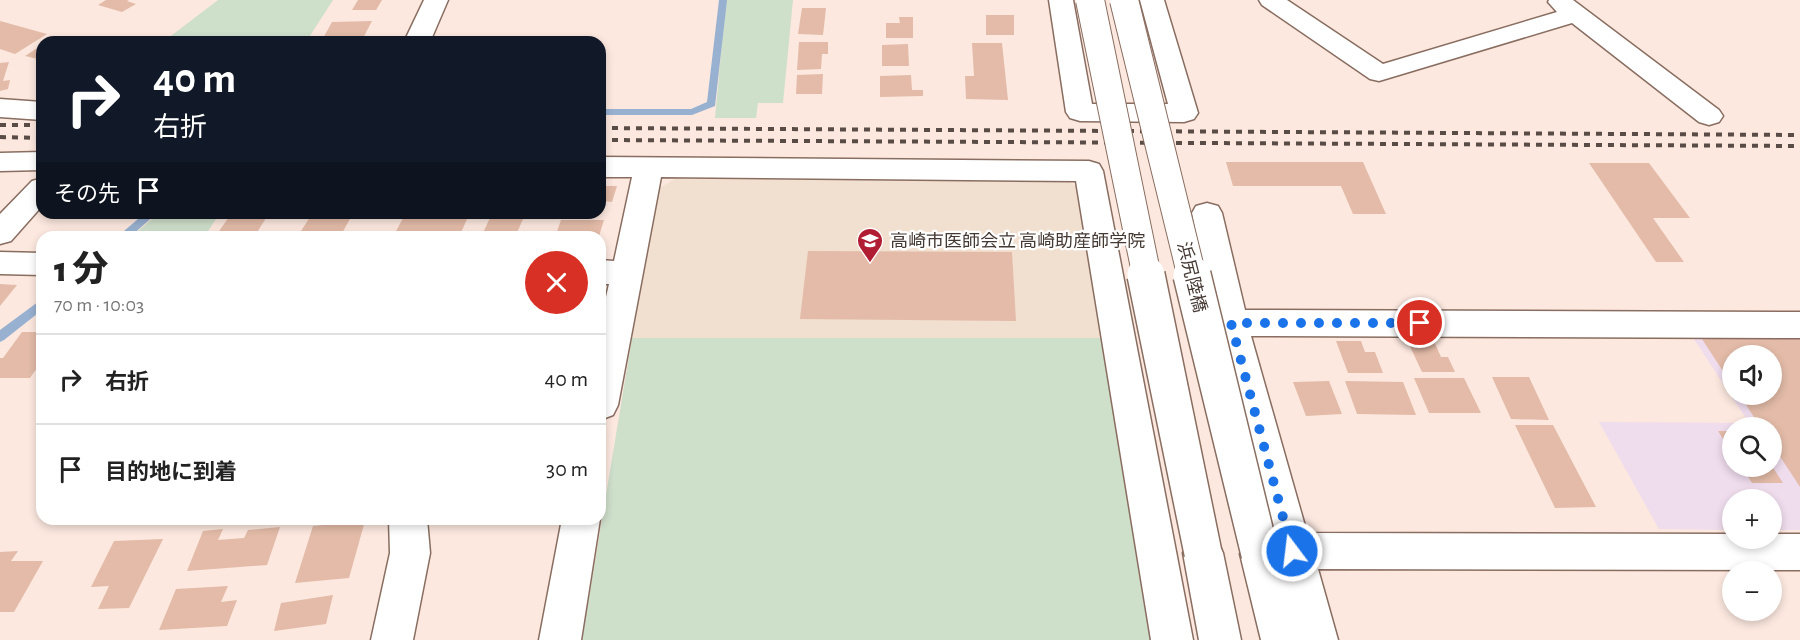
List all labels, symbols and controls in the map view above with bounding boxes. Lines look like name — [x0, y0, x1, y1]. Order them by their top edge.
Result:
text: 40 m — [153, 58, 236, 100]
icon: right — [54, 60, 132, 138]
text: 右折 — [153, 114, 207, 141]
icon: arrive — [132, 174, 165, 207]
text: その先 — [54, 183, 120, 205]
school or university icon: 高崎市医師会立 高崎助産師学院 — [855, 226, 885, 264]
place label: 高崎市医師会立 高崎助産師学院 — [890, 231, 1145, 251]
street label: 浜尻陸橋 — [1174, 240, 1210, 314]
button: close — [525, 251, 588, 314]
text: 1 分 — [54, 252, 108, 288]
text: 70 m · 10:03 — [54, 295, 144, 315]
pin — [1394, 297, 1445, 348]
icon: arrive — [1403, 306, 1436, 339]
map controls — [1722, 345, 1782, 621]
button: sound — [1722, 345, 1782, 405]
icon: right — [54, 363, 87, 396]
text: 40 m — [545, 368, 588, 390]
text: 右折 — [105, 371, 149, 393]
button: search — [1722, 417, 1782, 477]
icon: arrive — [54, 453, 87, 486]
text: 30 m — [546, 458, 588, 480]
text: 目的地に到着 — [105, 461, 237, 483]
button: + — [1722, 489, 1782, 549]
position arrow — [1260, 519, 1324, 583]
button: − — [1722, 561, 1782, 621]

